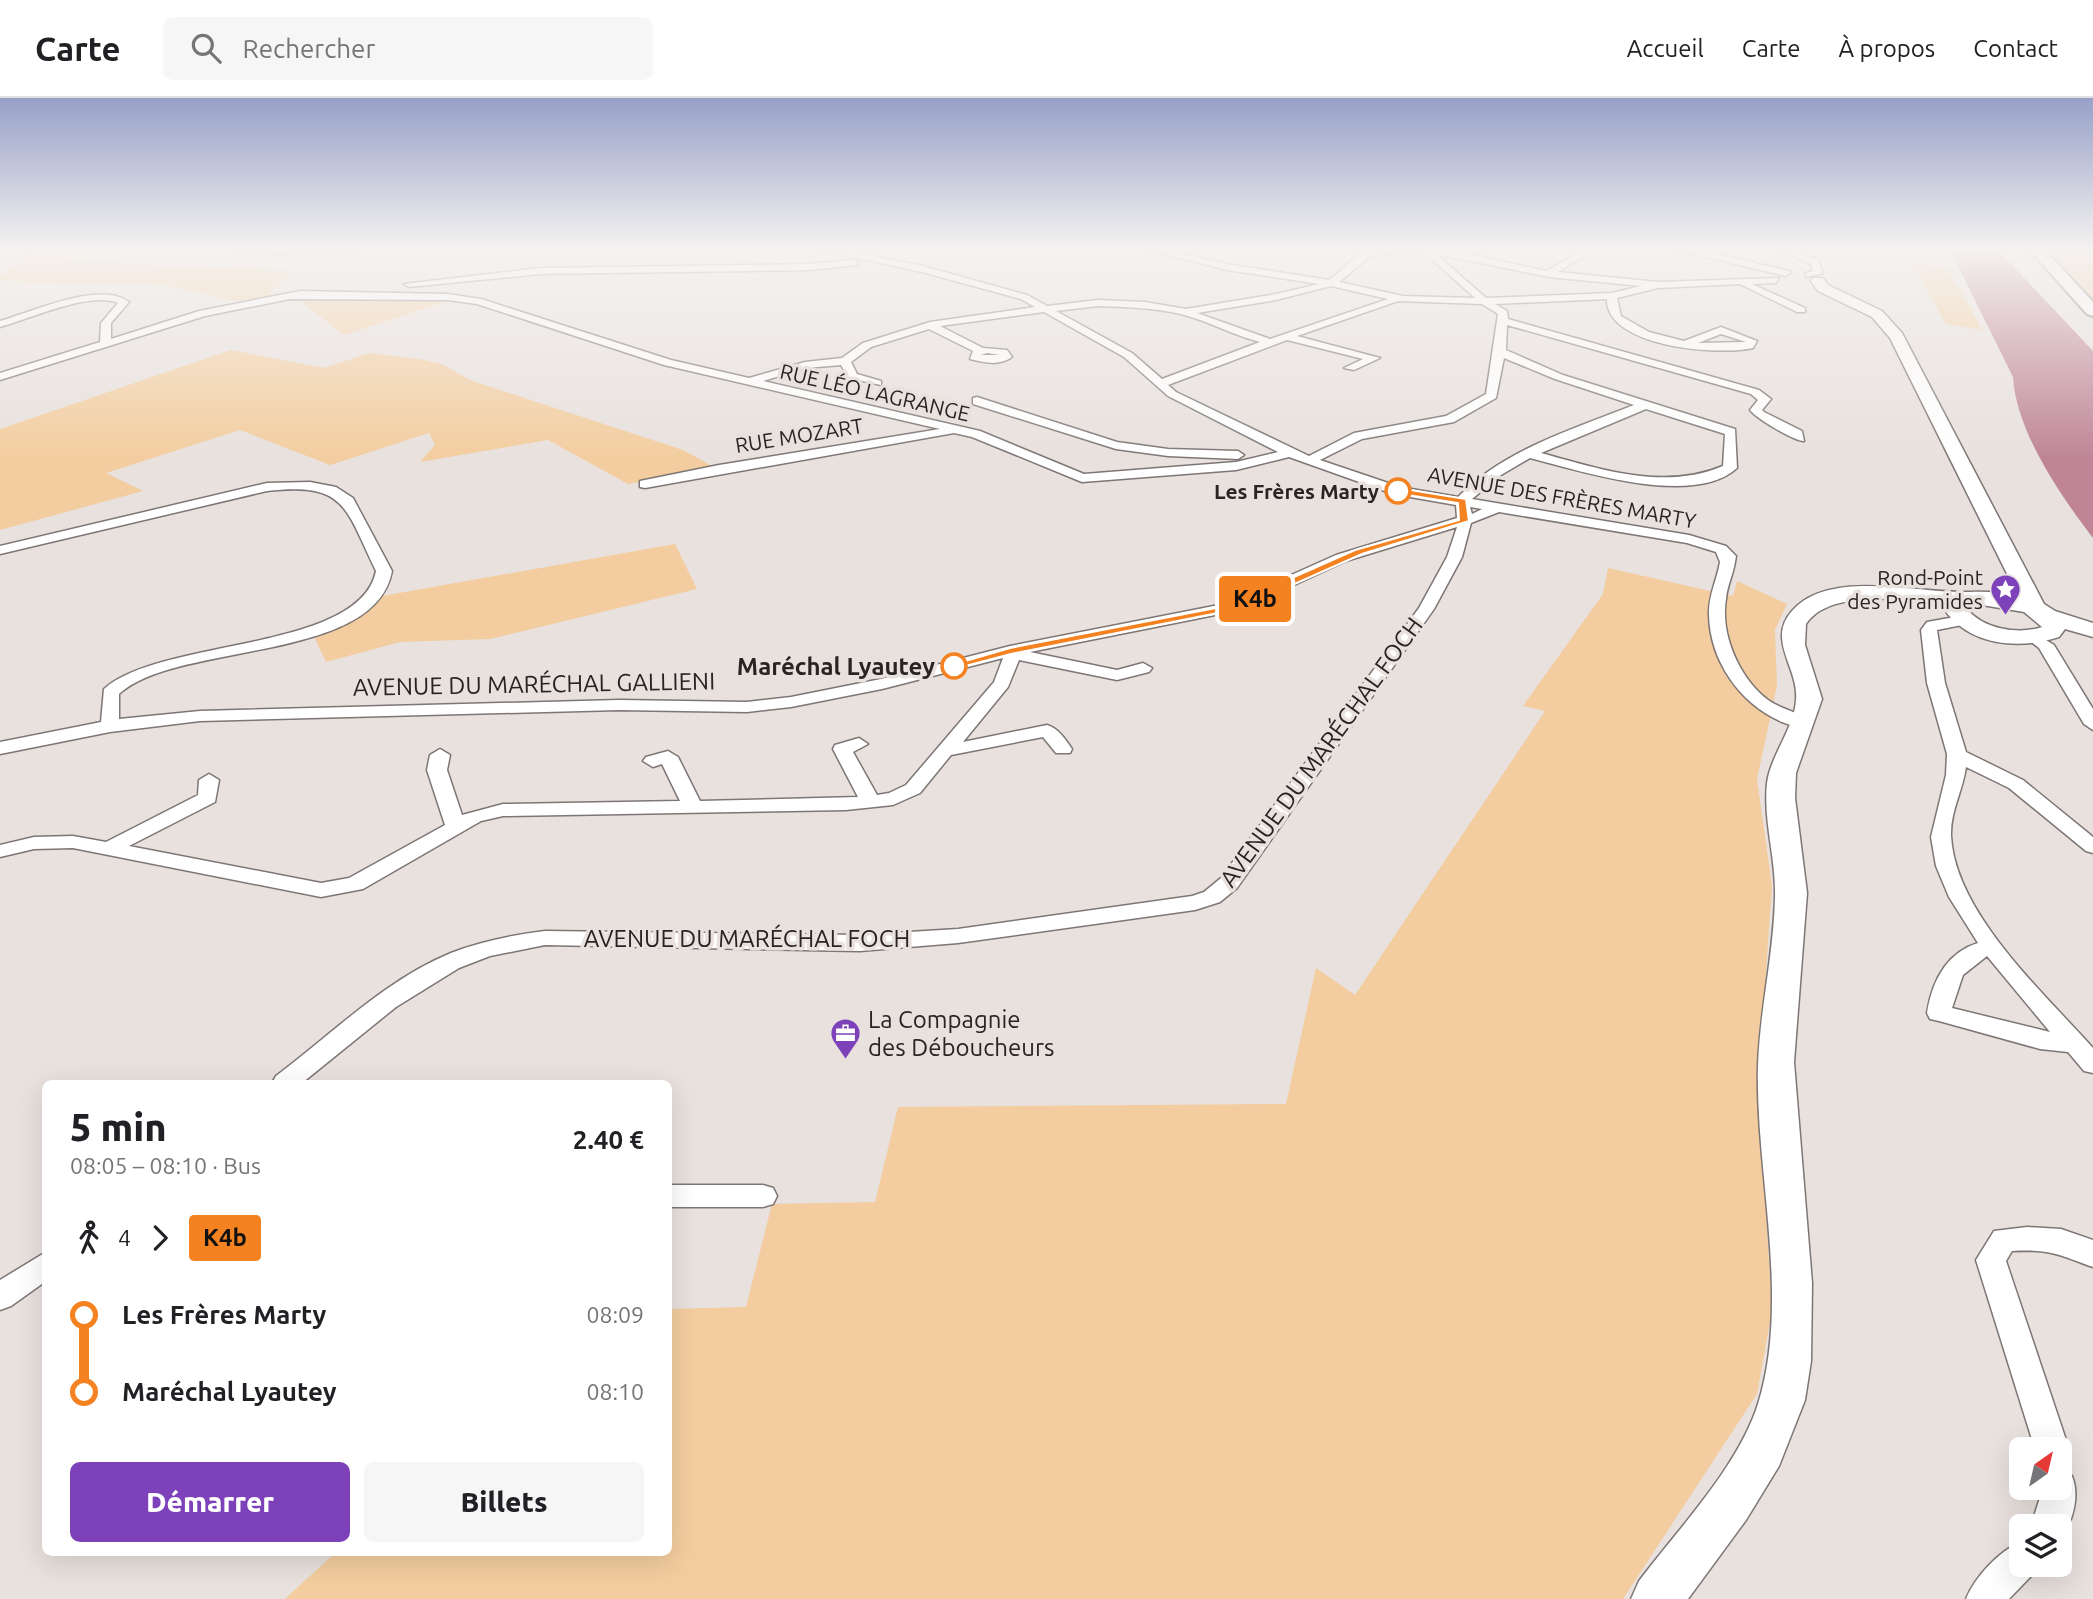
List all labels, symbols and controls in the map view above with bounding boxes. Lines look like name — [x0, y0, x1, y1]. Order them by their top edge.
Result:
search box — [163, 17, 653, 80]
icon: search — [187, 29, 225, 67]
text: Carte — [35, 30, 121, 67]
text: Rechercher — [243, 34, 375, 63]
text: Accueil — [1627, 35, 1704, 62]
text: Carte — [1742, 35, 1801, 62]
text: À propos — [1839, 35, 1935, 62]
text: Contact — [1973, 35, 2058, 62]
street label: RUE LÉO LAGRANGE — [778, 358, 972, 426]
street label: RUE MOZART — [733, 413, 865, 457]
street label: AVENUE DES FRÈRES MARTY — [1426, 462, 1698, 532]
marker: Les Frères Marty — [1385, 478, 1411, 504]
place label: Les Frères Marty — [1214, 479, 1379, 503]
place label: Rond-Point des Pyramides — [1847, 565, 1983, 613]
place icon: Rond-Point des Pyramides — [1989, 572, 2023, 616]
line badge: K4b — [1215, 576, 1295, 622]
text: K4b — [1233, 585, 1277, 612]
street label: AVENUE DU MARÉCHAL FOCH — [1213, 611, 1428, 892]
place label: Maréchal Lyautey — [737, 653, 935, 680]
marker: Maréchal Lyautey — [941, 653, 967, 679]
street label: AVENUE DU MARÉCHAL GALLIENI — [353, 666, 715, 701]
street label: AVENUE DU MARÉCHAL FOCH — [584, 924, 910, 952]
place label: La Compagnie des Déboucheurs — [868, 1006, 1055, 1061]
office icon: La Compagnie des Déboucheurs — [828, 1016, 862, 1060]
text: 5 min — [70, 1106, 167, 1148]
text: 2.40 € — [573, 1125, 644, 1154]
text: 08:05 – 08:10 · Bus — [70, 1153, 261, 1178]
icon: walk — [70, 1219, 108, 1257]
icon: forward — [141, 1219, 179, 1257]
text: K4b — [203, 1224, 247, 1251]
text: 4 — [118, 1225, 131, 1250]
text: Les Frères Marty — [122, 1300, 326, 1329]
text: 08:09 — [586, 1302, 644, 1327]
text: Maréchal Lyautey — [122, 1377, 337, 1406]
text: 08:10 — [586, 1379, 644, 1404]
north arrow — [2009, 1437, 2072, 1500]
map controls — [2009, 1437, 2072, 1577]
button: Démarrer — [70, 1462, 350, 1542]
button: Billets — [364, 1462, 644, 1542]
button: layers — [2009, 1514, 2072, 1577]

